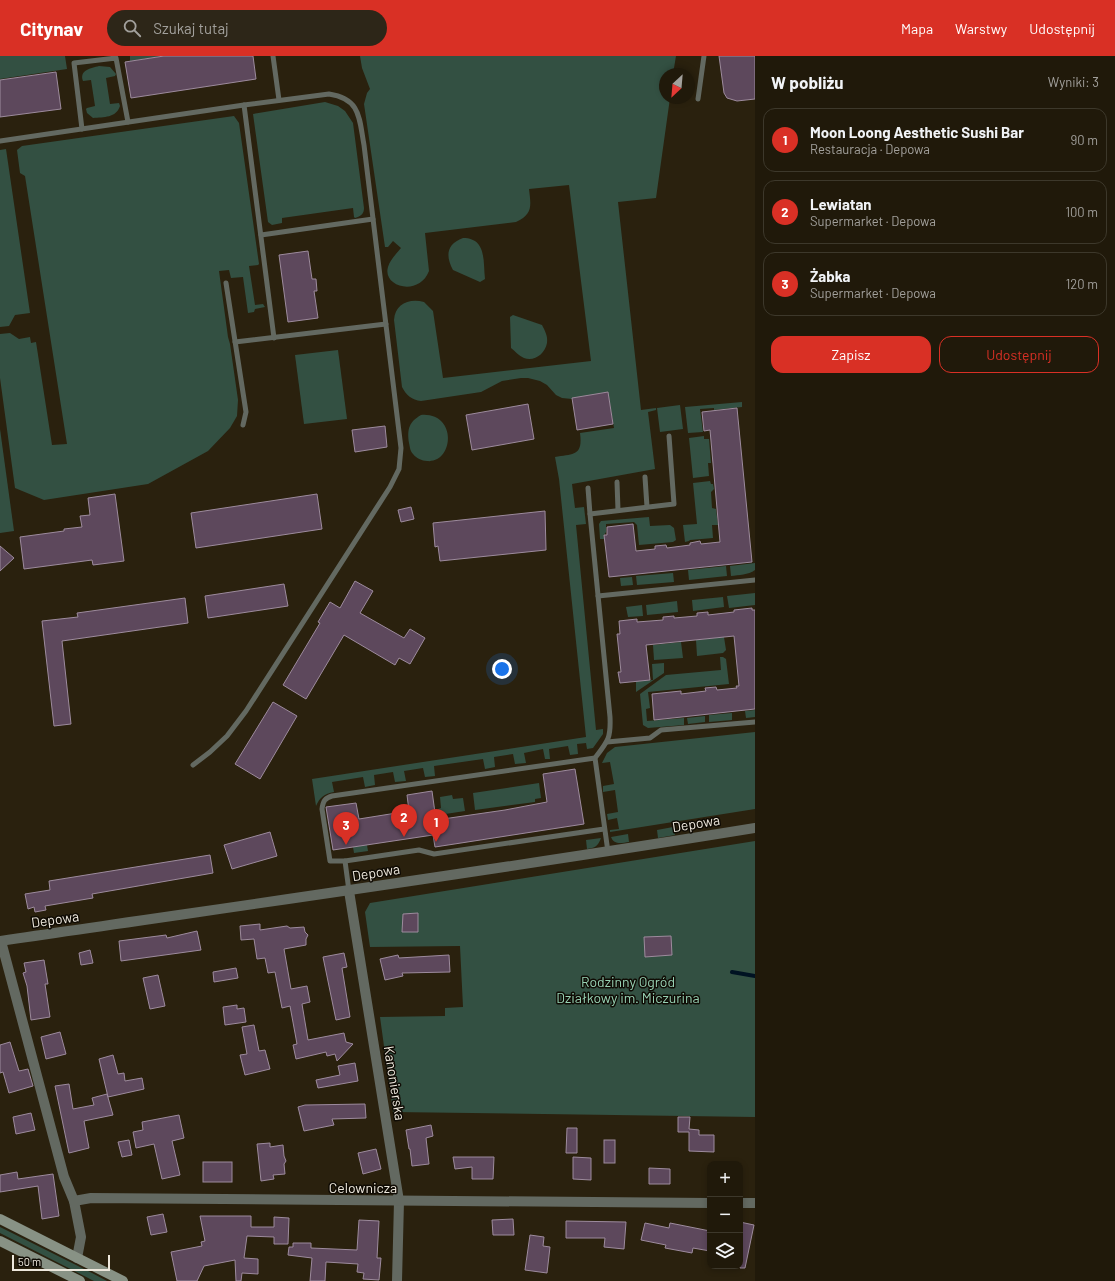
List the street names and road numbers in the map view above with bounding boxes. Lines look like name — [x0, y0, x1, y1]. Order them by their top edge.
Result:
street label: Depowa — [671, 811, 721, 835]
street label: Depowa — [351, 860, 401, 884]
street label: Depowa — [30, 907, 80, 931]
street label: Kanonierska — [381, 1045, 409, 1121]
street label: Celownicza — [329, 1179, 397, 1196]

